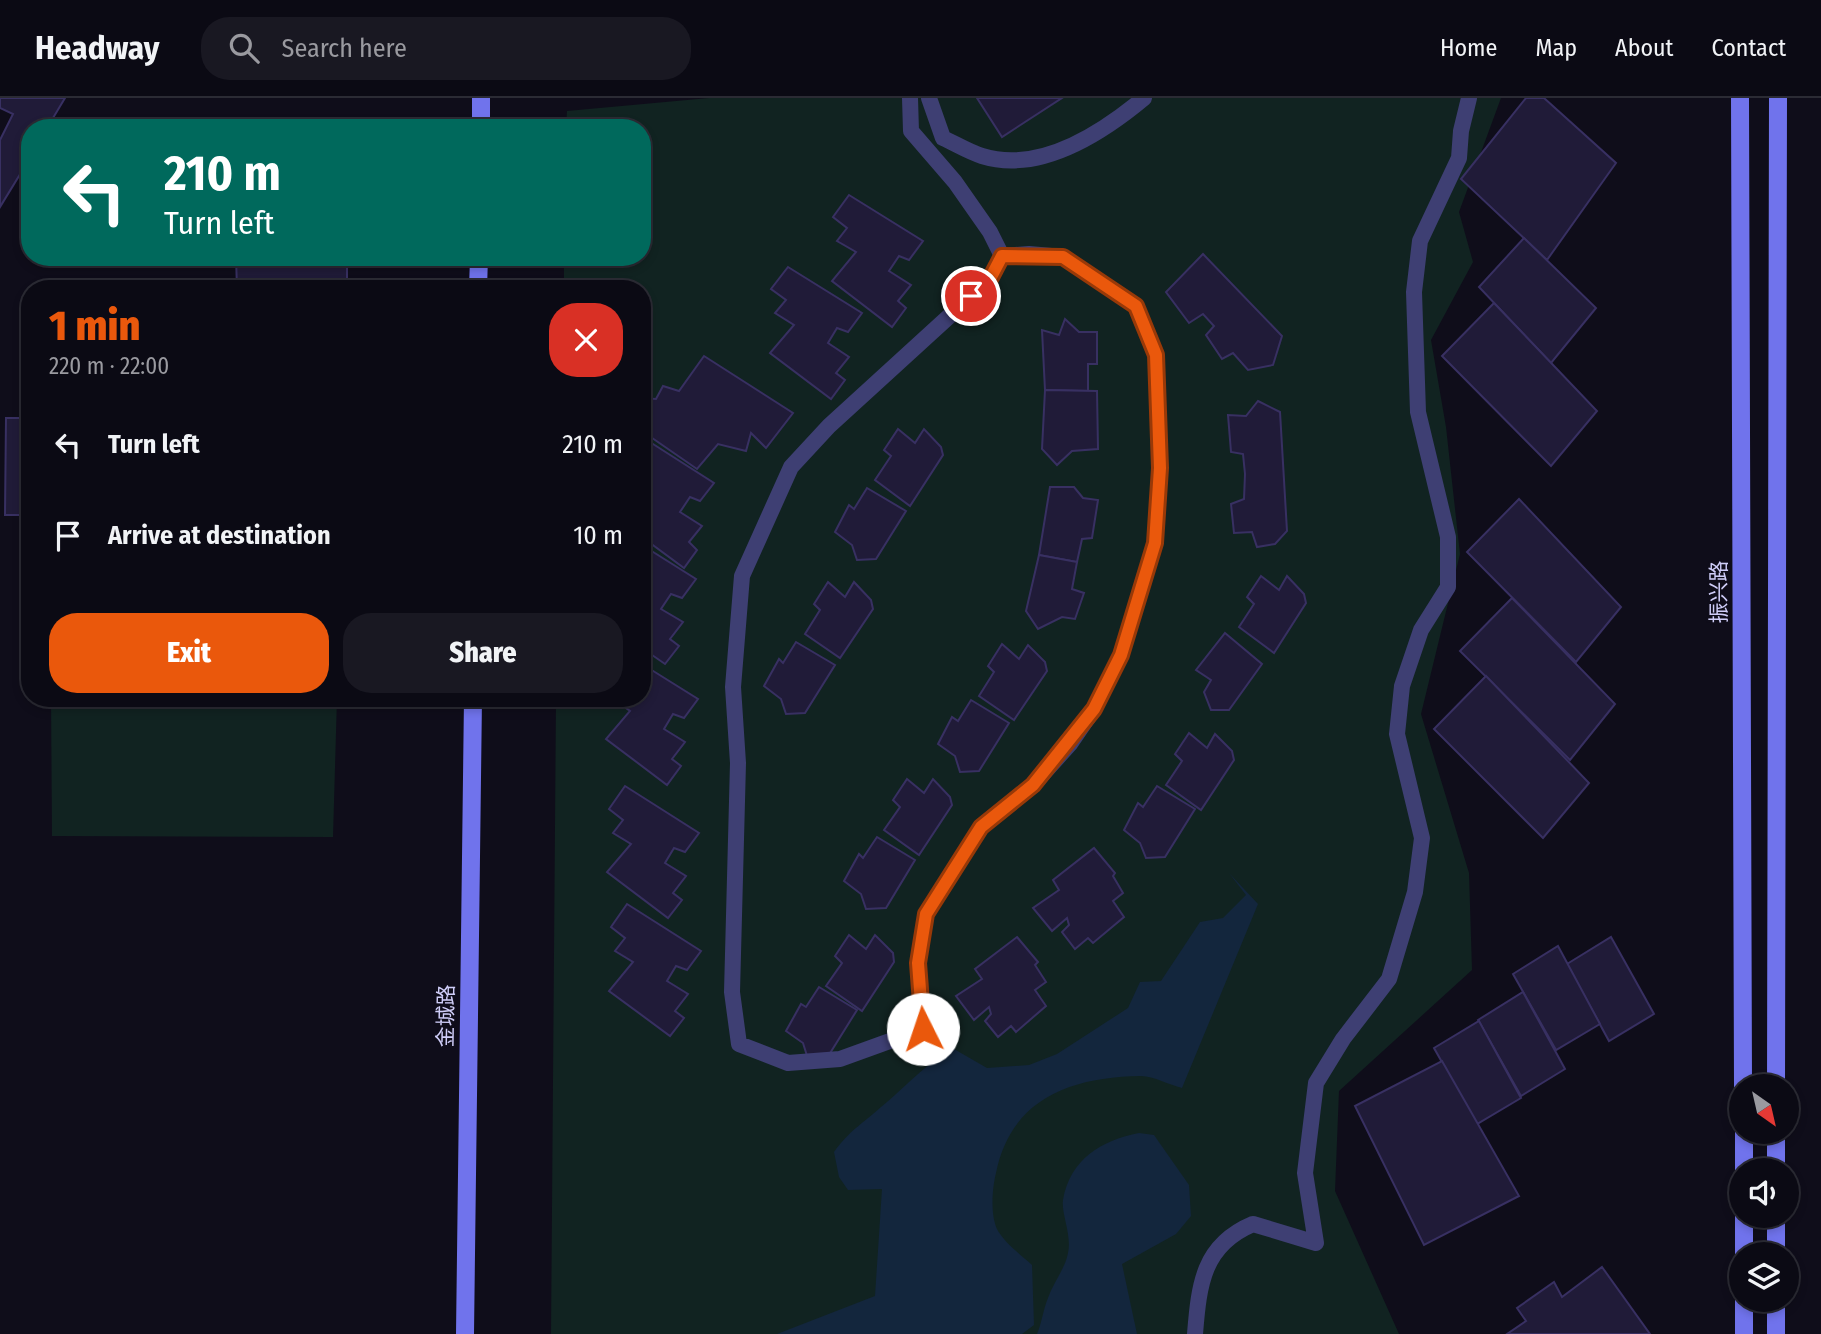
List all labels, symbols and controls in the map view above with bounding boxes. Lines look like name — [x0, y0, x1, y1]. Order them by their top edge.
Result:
search box — [201, 17, 691, 80]
text: Headway — [35, 28, 159, 68]
icon: search — [225, 29, 263, 67]
text: Search here — [281, 33, 407, 64]
text: Home — [1440, 34, 1497, 62]
text: Map — [1535, 34, 1577, 62]
text: About — [1615, 34, 1673, 62]
text: Contact — [1711, 34, 1786, 62]
text: 210 m — [164, 144, 281, 203]
icon: left — [49, 147, 140, 238]
text: Turn left — [164, 204, 274, 242]
pin — [941, 266, 1001, 326]
icon: arrive — [952, 277, 990, 315]
text: 1 min — [49, 301, 140, 351]
button: close — [549, 303, 623, 377]
text: 220 m · 22:00 — [49, 352, 169, 380]
icon: left — [49, 426, 87, 464]
text: Turn left — [108, 429, 200, 460]
text: 210 m — [562, 429, 623, 460]
icon: arrive — [49, 517, 87, 555]
text: Arrive at destination — [108, 520, 331, 551]
text: 10 m — [573, 520, 623, 551]
street label: 振兴路 — [1706, 561, 1732, 624]
button: Exit — [49, 613, 329, 693]
button: Share — [343, 613, 623, 693]
street label: 金城路 — [432, 984, 460, 1048]
position arrow — [886, 992, 960, 1066]
north arrow — [1729, 1074, 1799, 1144]
map controls — [1729, 1074, 1799, 1312]
button: sound — [1729, 1158, 1799, 1228]
button: layers — [1729, 1242, 1799, 1312]

